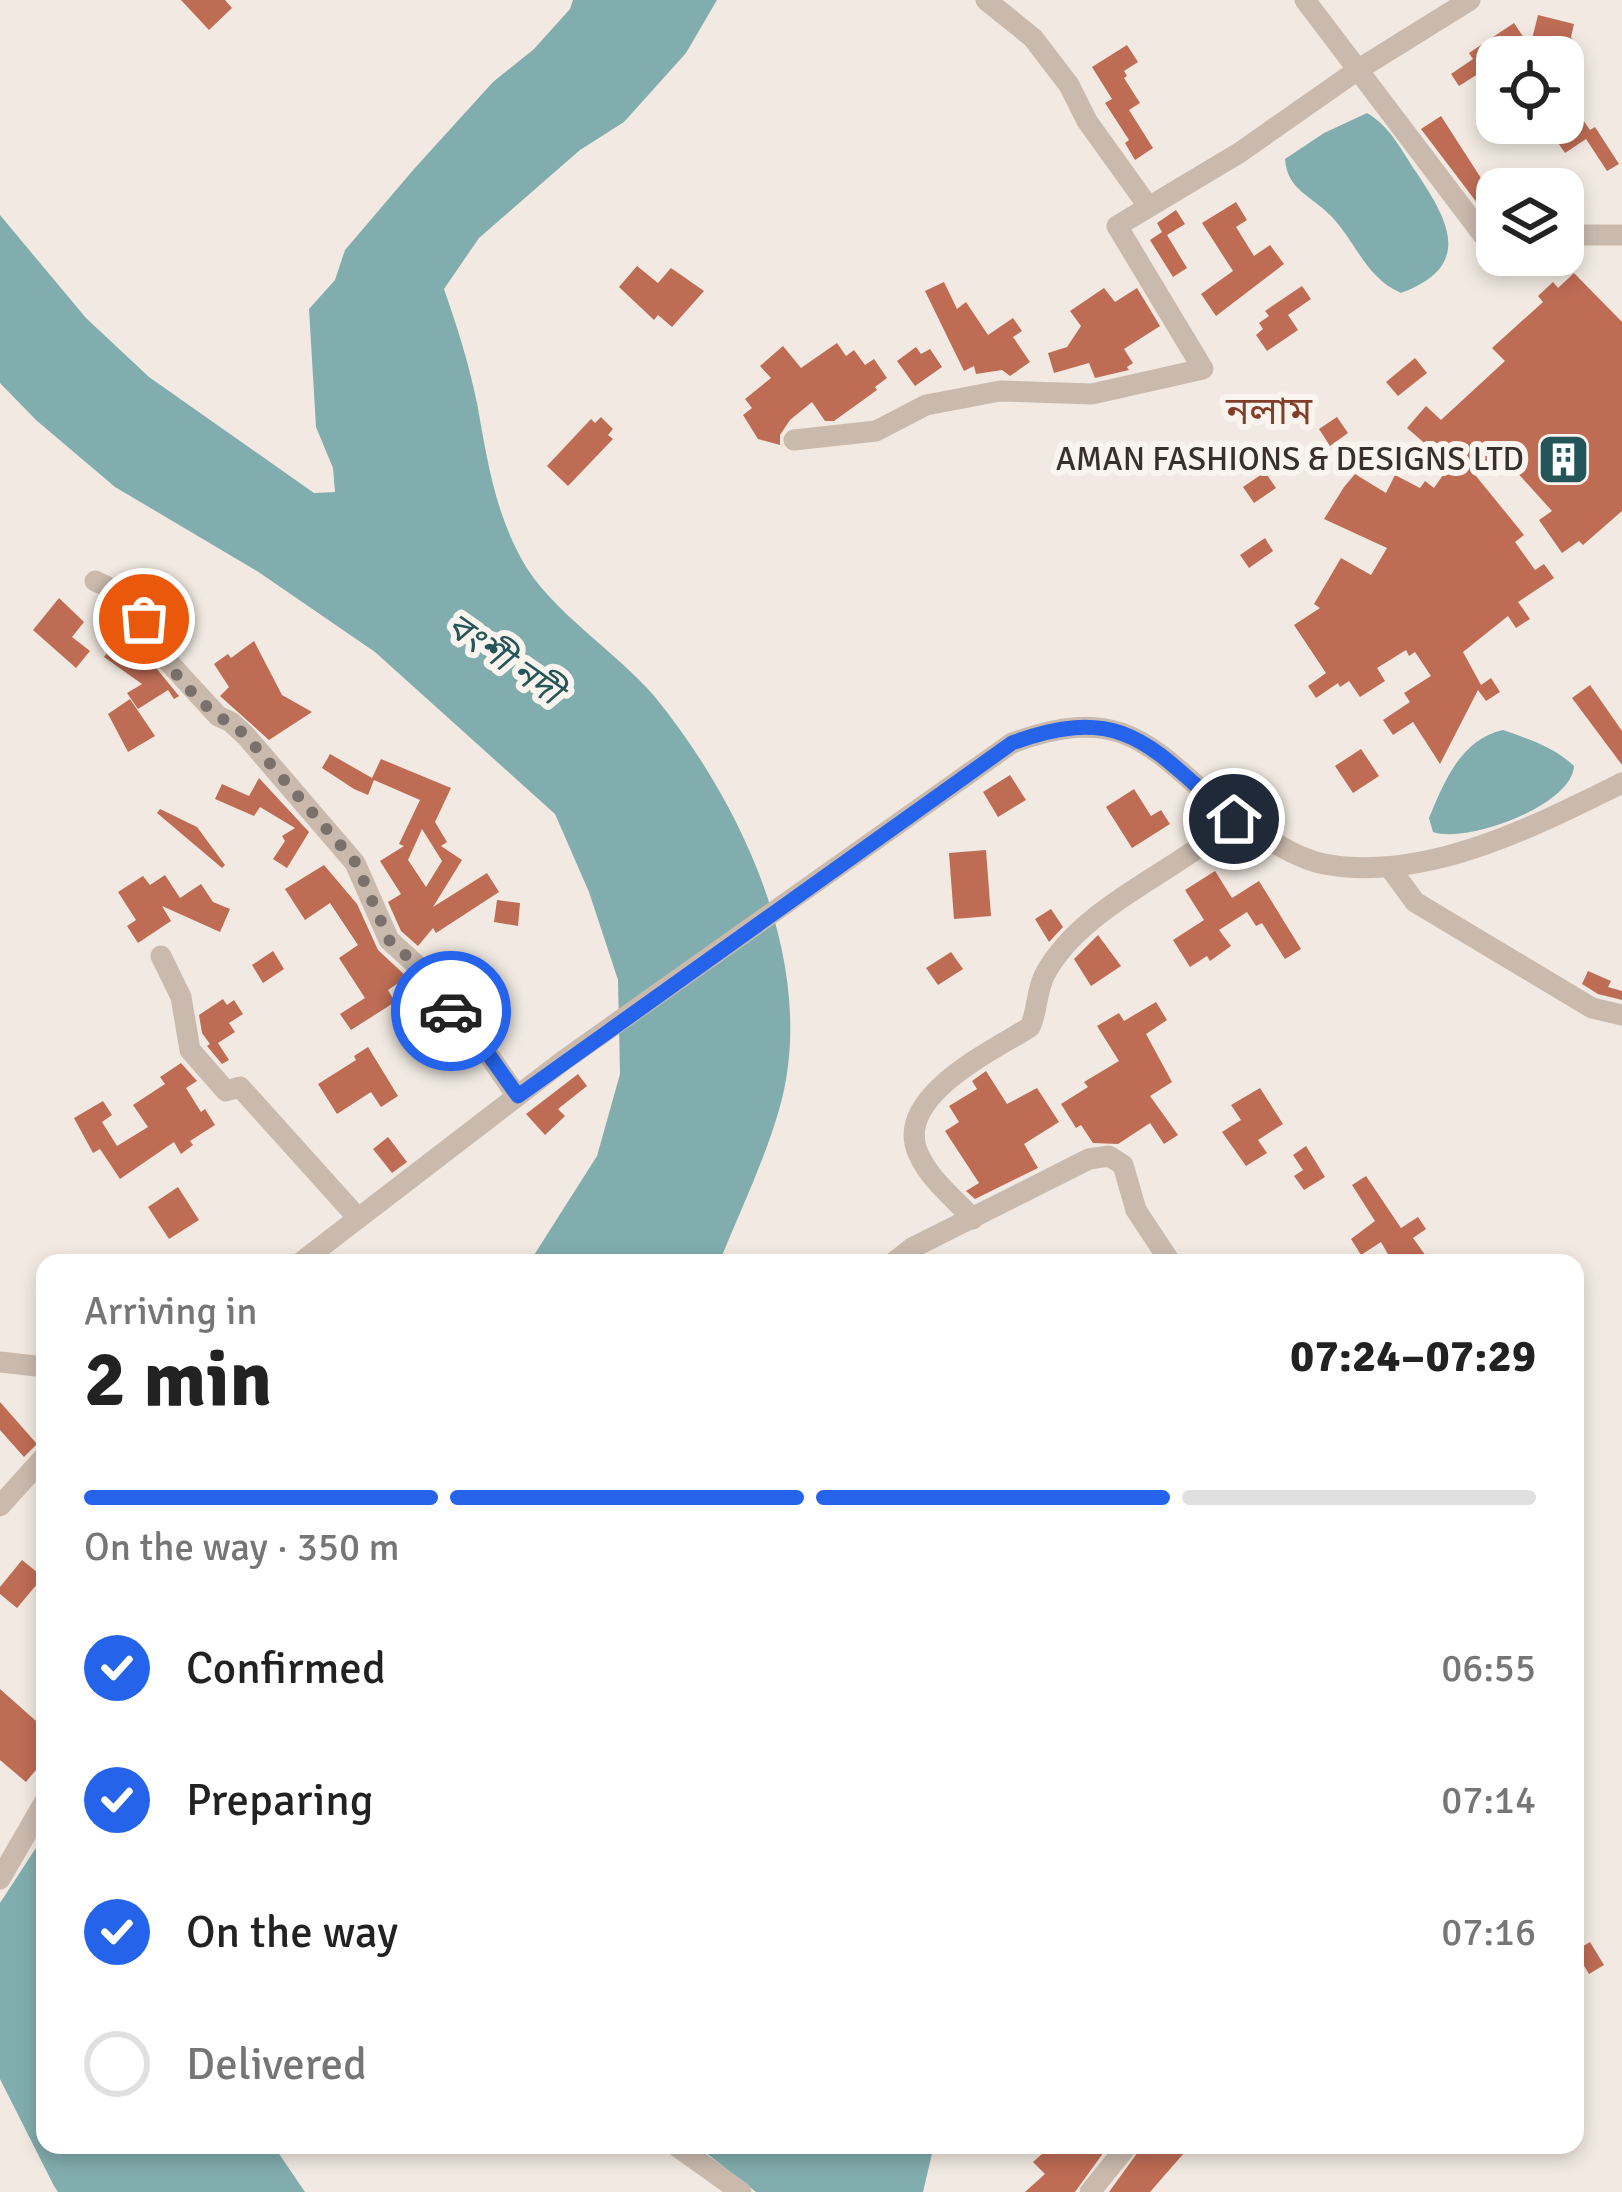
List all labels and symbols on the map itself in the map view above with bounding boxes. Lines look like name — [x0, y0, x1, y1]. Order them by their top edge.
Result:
district label: নলাম — [1225, 387, 1313, 435]
building icon: AMAN FASHIONS & DESIGNS LTD — [1535, 431, 1591, 487]
place label: AMAN FASHIONS & DESIGNS LTD — [1056, 439, 1524, 480]
pin — [93, 568, 195, 670]
water label: বংশী নদী — [438, 603, 576, 719]
pin — [1183, 768, 1285, 870]
courier — [391, 951, 511, 1071]

